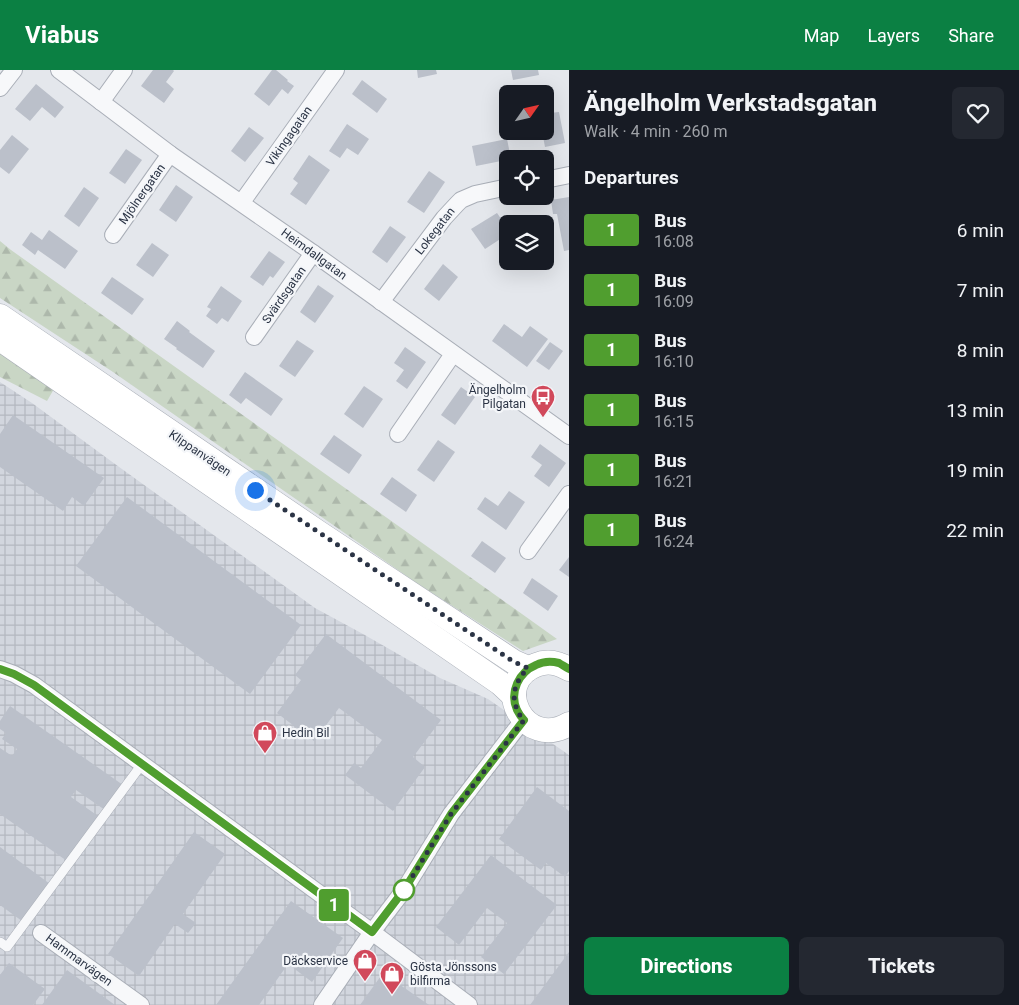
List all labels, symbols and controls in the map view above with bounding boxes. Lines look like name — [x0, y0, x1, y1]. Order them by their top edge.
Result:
text: Viabus — [25, 21, 99, 49]
text: Map — [804, 25, 839, 46]
text: Layers — [867, 25, 920, 46]
text: Share — [948, 25, 994, 46]
north arrow — [499, 85, 554, 140]
map controls — [499, 85, 554, 270]
button: heart — [952, 87, 1004, 139]
text: Ängelholm Verkstadsgatan — [584, 89, 877, 117]
street label: Vikingagatan — [263, 103, 315, 169]
text: Walk · 4 min · 260 m — [584, 122, 728, 141]
button: locate — [499, 150, 554, 205]
street label: Mjölnergatan — [116, 161, 168, 227]
text: Departures — [584, 166, 679, 189]
street label: Lokegatan — [412, 205, 458, 257]
text: Bus — [654, 209, 687, 232]
button: layers — [499, 215, 554, 270]
text: 1 — [606, 219, 617, 240]
text: 6 min — [957, 219, 1004, 242]
street label: Heimdallgatan — [278, 225, 350, 283]
text: 16:08 — [654, 232, 694, 251]
street label: Svärdsgatan — [259, 264, 309, 326]
text: Bus — [654, 269, 687, 292]
text: 1 — [606, 279, 617, 300]
text: 7 min — [957, 279, 1004, 302]
text: 16:09 — [654, 292, 694, 311]
text: Bus — [654, 329, 687, 352]
text: 1 — [606, 339, 617, 360]
text: 8 min — [957, 339, 1004, 362]
text: 16:10 — [654, 352, 694, 371]
place label: Ängelholm Pilgatan — [469, 382, 526, 411]
bus stop icon: Ängelholm Pilgatan — [530, 384, 556, 418]
text: Bus — [654, 389, 687, 412]
text: 1 — [606, 399, 617, 420]
text: 13 min — [946, 399, 1004, 422]
text: 16:15 — [654, 412, 694, 431]
street label: Klippanvägen — [166, 427, 234, 479]
text: Bus — [654, 449, 687, 472]
text: 1 — [606, 459, 617, 480]
text: 19 min — [946, 459, 1004, 482]
text: 16:21 — [654, 472, 694, 491]
your location — [243, 478, 268, 503]
text: Bus — [654, 509, 687, 532]
text: 1 — [606, 519, 617, 540]
text: 22 min — [946, 519, 1004, 542]
text: 16:24 — [654, 532, 694, 551]
shop icon: Hedin Bil — [252, 720, 278, 754]
place label: Hedin Bil — [282, 726, 330, 740]
unlabelled marker — [393, 879, 415, 901]
line badge: 1 — [318, 889, 350, 921]
text: 1 — [329, 894, 339, 915]
street label: Hammarvägen — [43, 931, 115, 989]
button: Directions — [584, 937, 789, 995]
button: Tickets — [799, 937, 1004, 995]
shop icon: Däckservice — [352, 948, 378, 982]
place label: Däckservice — [283, 954, 348, 968]
place label: Gösta Jönssons bilfirma — [410, 960, 497, 988]
shop icon: Gösta Jönssons bilfirma — [379, 961, 405, 995]

